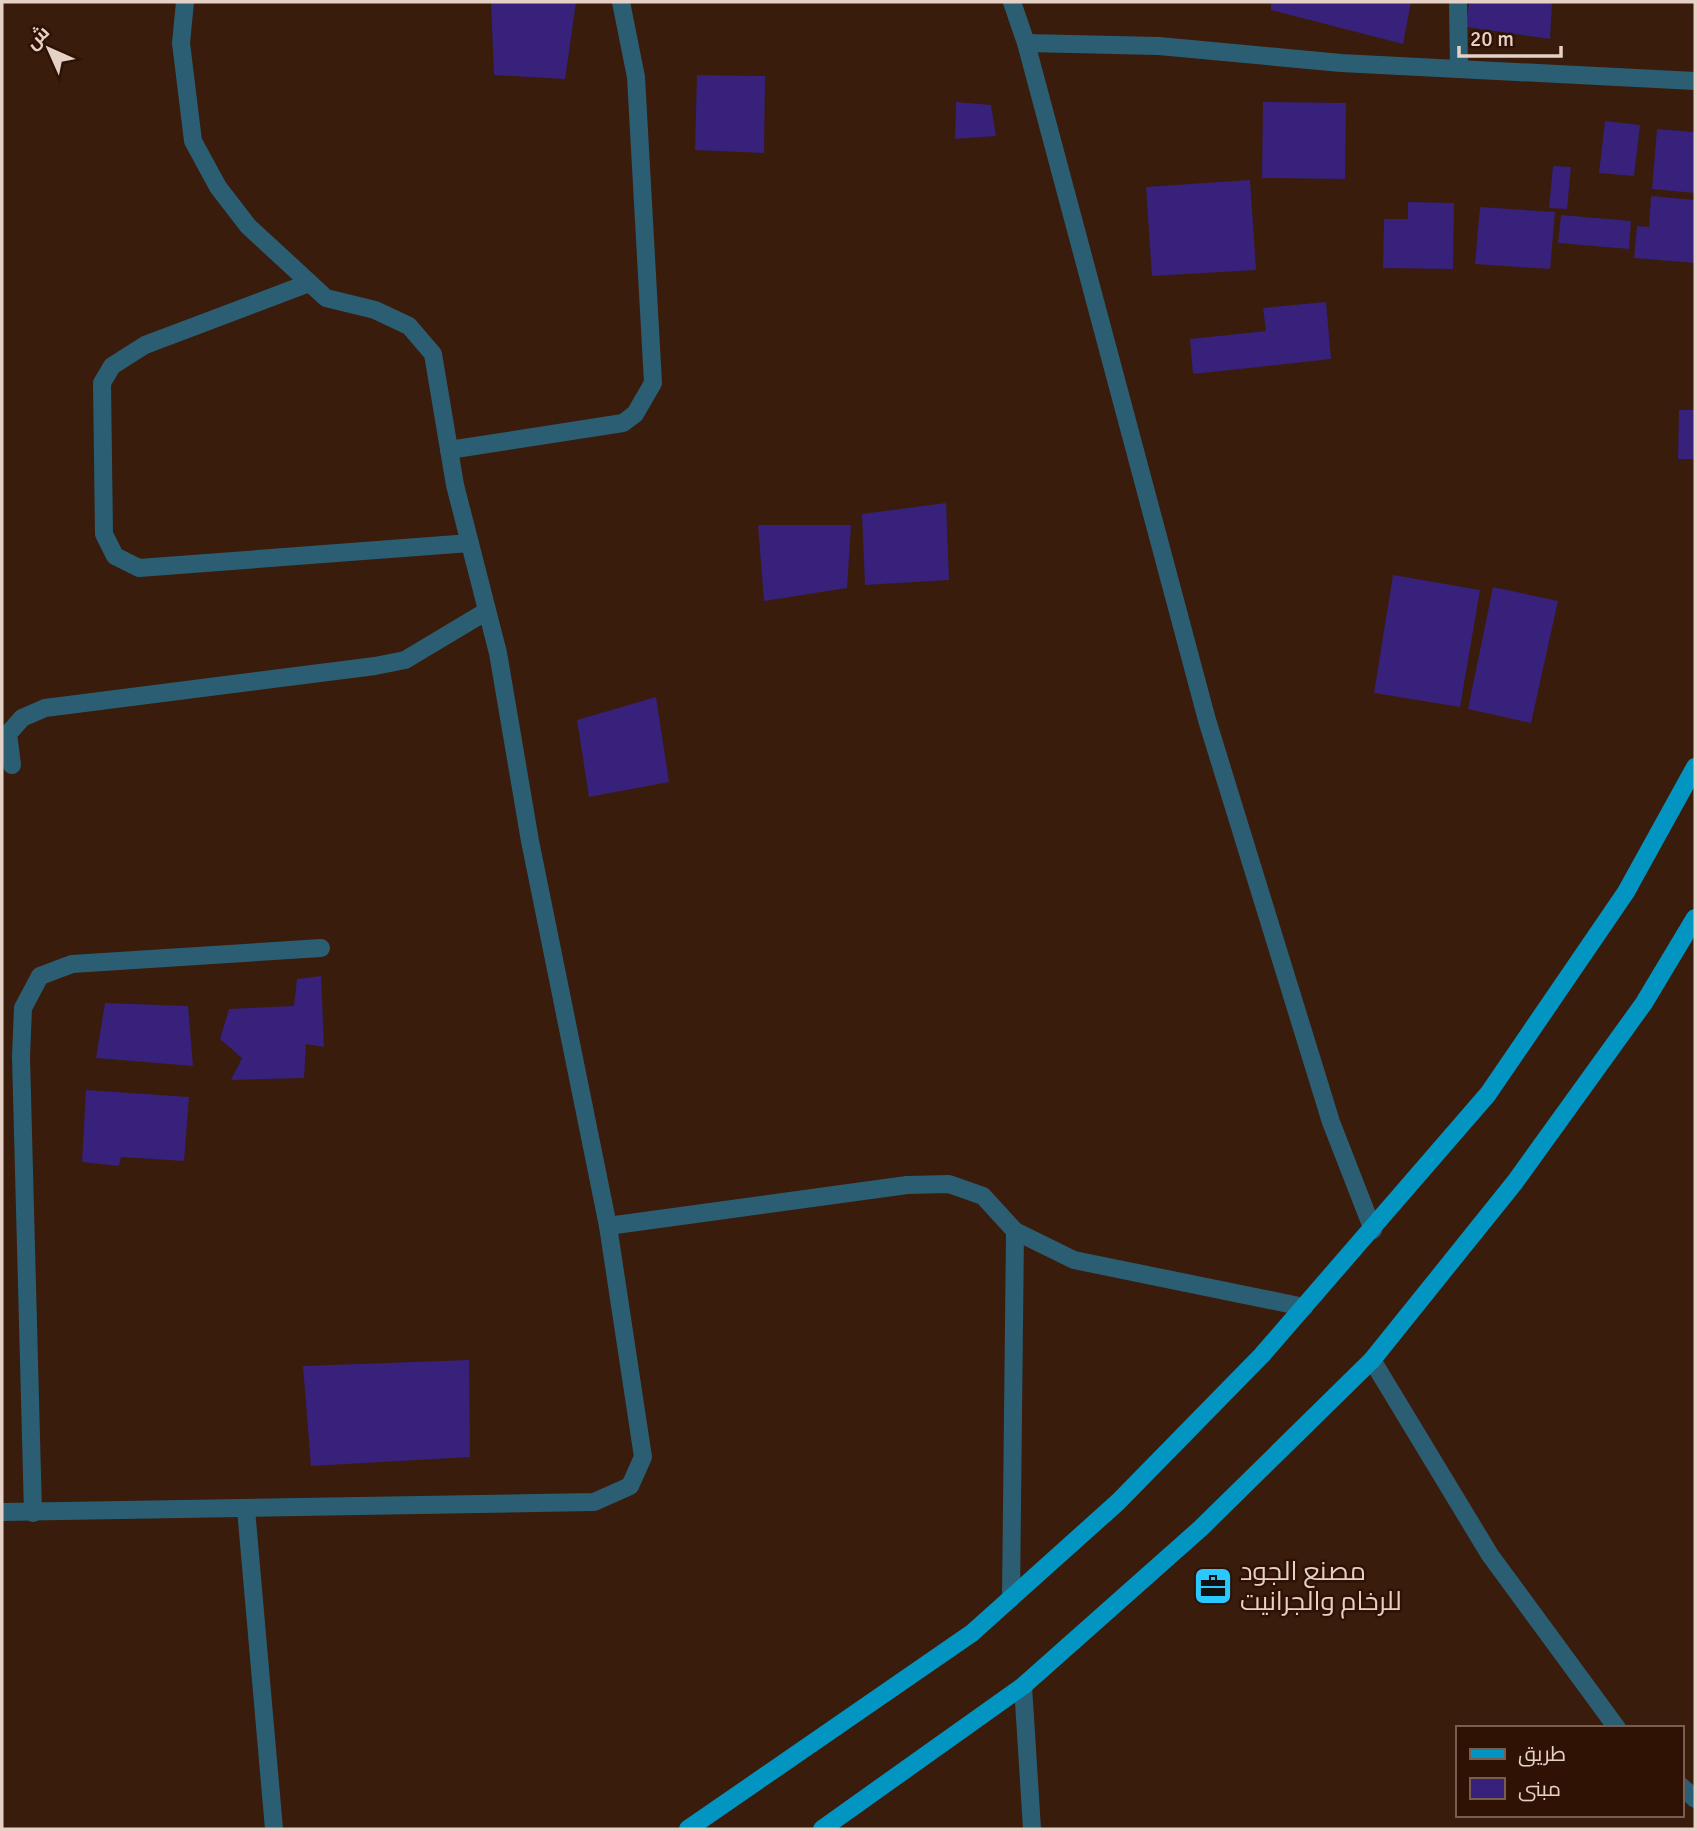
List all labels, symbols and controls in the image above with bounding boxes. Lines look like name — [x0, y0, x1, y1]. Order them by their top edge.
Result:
north arrow — [14, 14, 84, 84]
scale bar — [1459, 14, 1560, 58]
text: ش — [21, 21, 55, 55]
text: 20 m — [1470, 26, 1514, 52]
place label: مصنع الجود للرخام والجرانيت — [1240, 1556, 1402, 1619]
office icon: مصنع الجود للرخام والجرانيت — [1192, 1565, 1234, 1607]
legend — [1456, 1726, 1683, 1817]
text: طريق — [1518, 1741, 1566, 1767]
text: مبنى — [1518, 1776, 1561, 1802]

